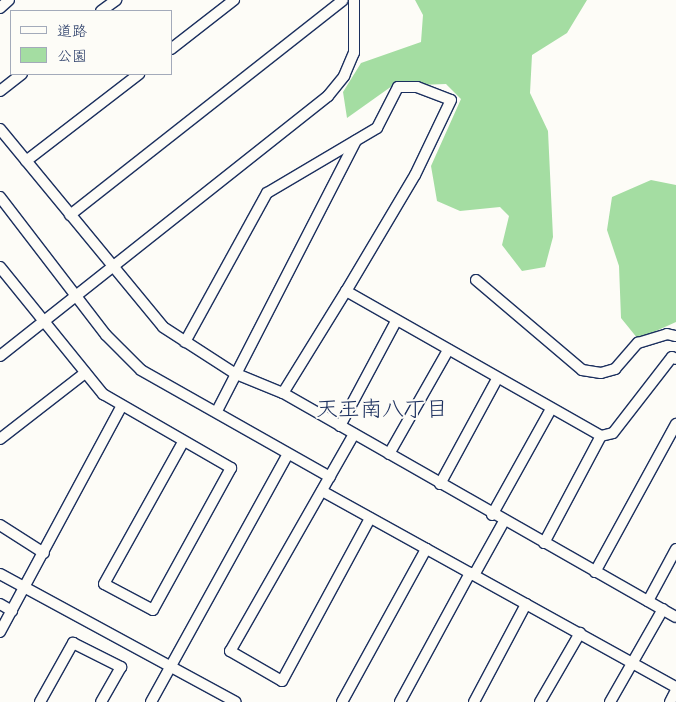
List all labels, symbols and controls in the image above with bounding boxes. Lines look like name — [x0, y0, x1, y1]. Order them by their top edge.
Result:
legend — [10, 10, 172, 75]
text: 道路 — [57, 22, 87, 41]
text: 公園 — [57, 47, 87, 66]
district label: 天王南八丁目 — [316, 397, 448, 423]

